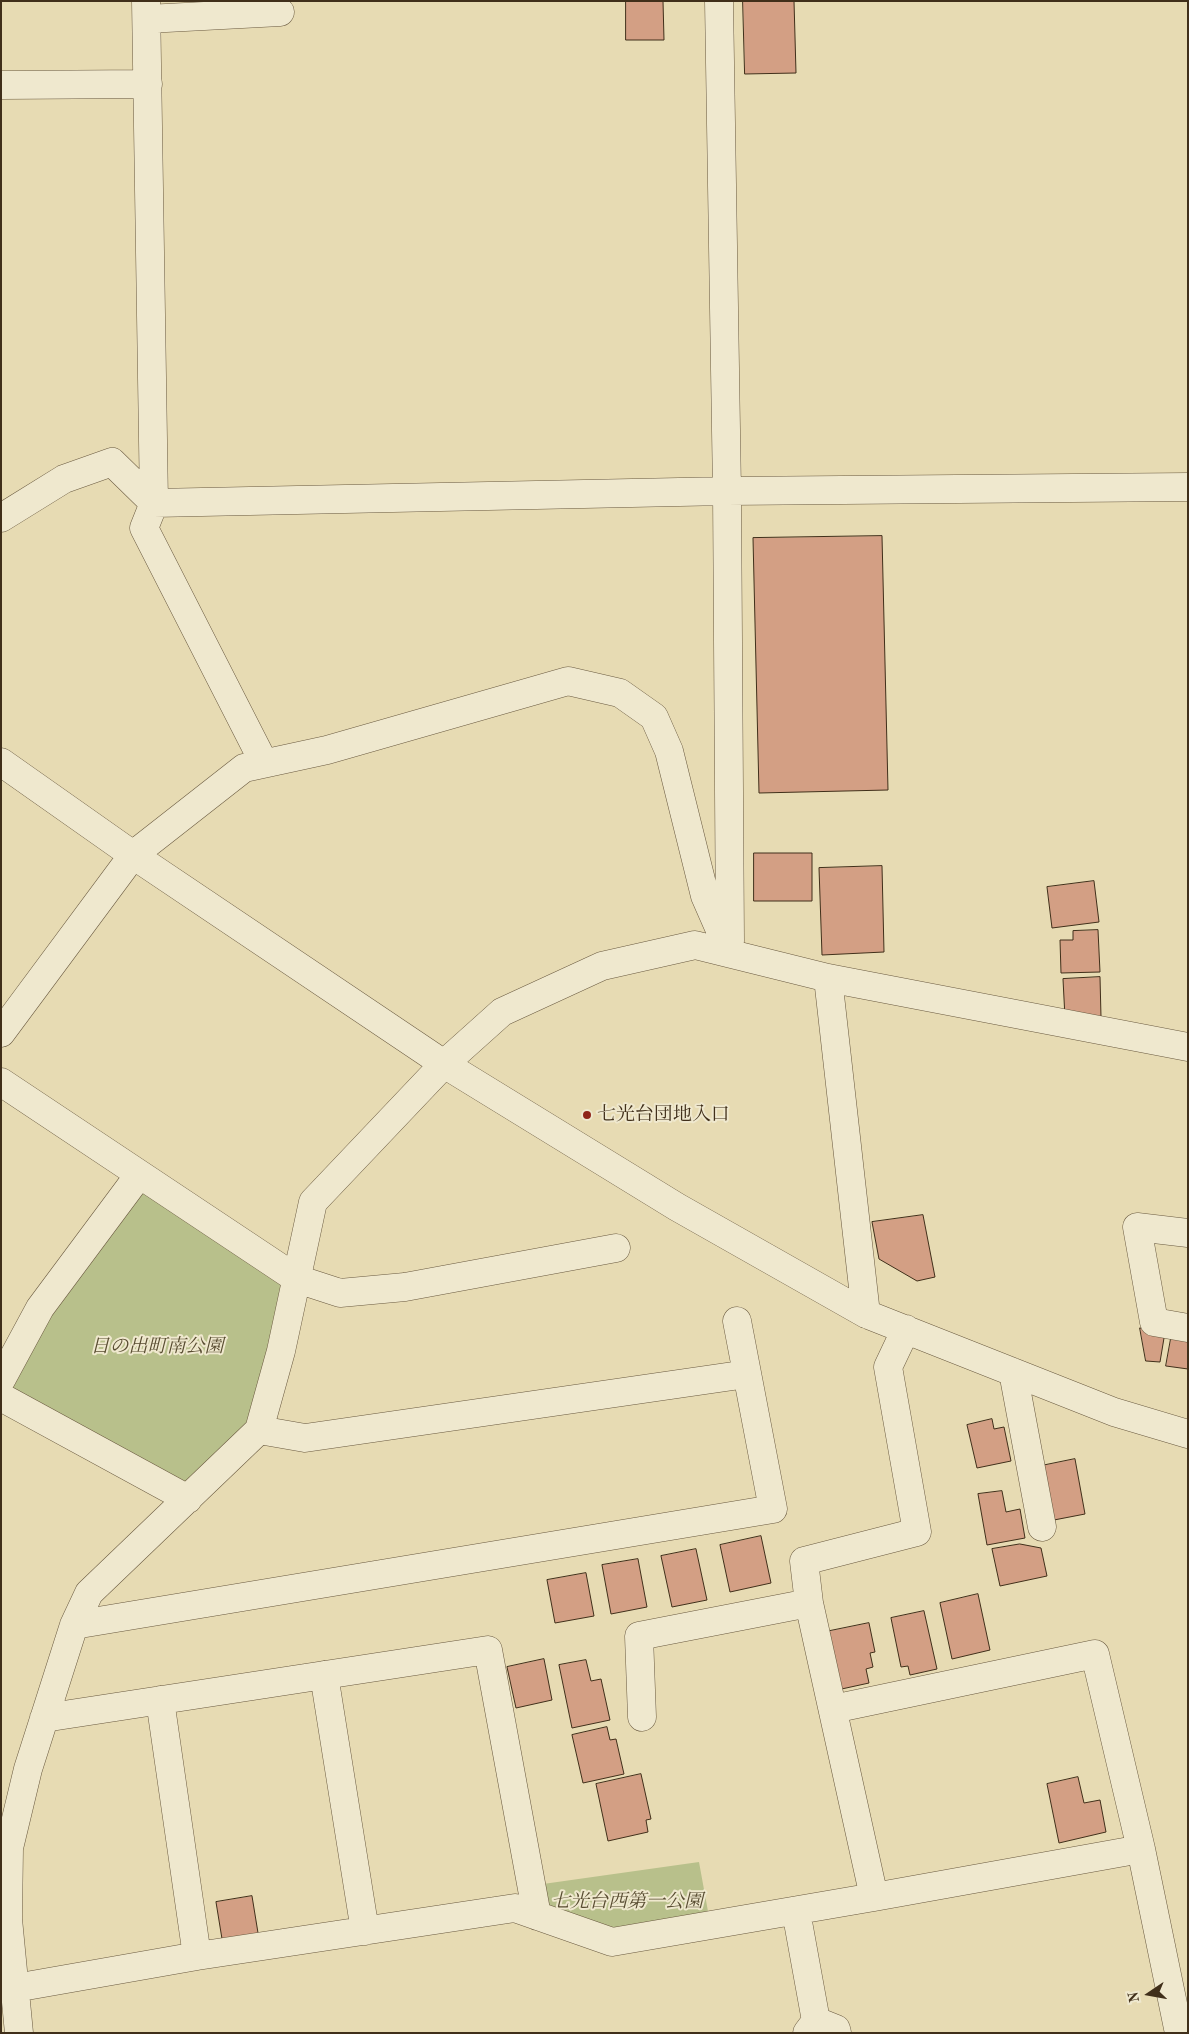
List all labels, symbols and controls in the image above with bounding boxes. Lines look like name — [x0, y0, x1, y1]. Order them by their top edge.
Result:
place label: 七光台団地入口 — [597, 1104, 730, 1126]
marker: 七光台団地入口 — [581, 1109, 593, 1121]
park label: 日の出町南公園 — [91, 1336, 223, 1358]
park label: 七光台西第一公園 — [551, 1891, 703, 1913]
north arrow — [1124, 1969, 1174, 2019]
text: N — [1126, 1990, 1142, 2004]

